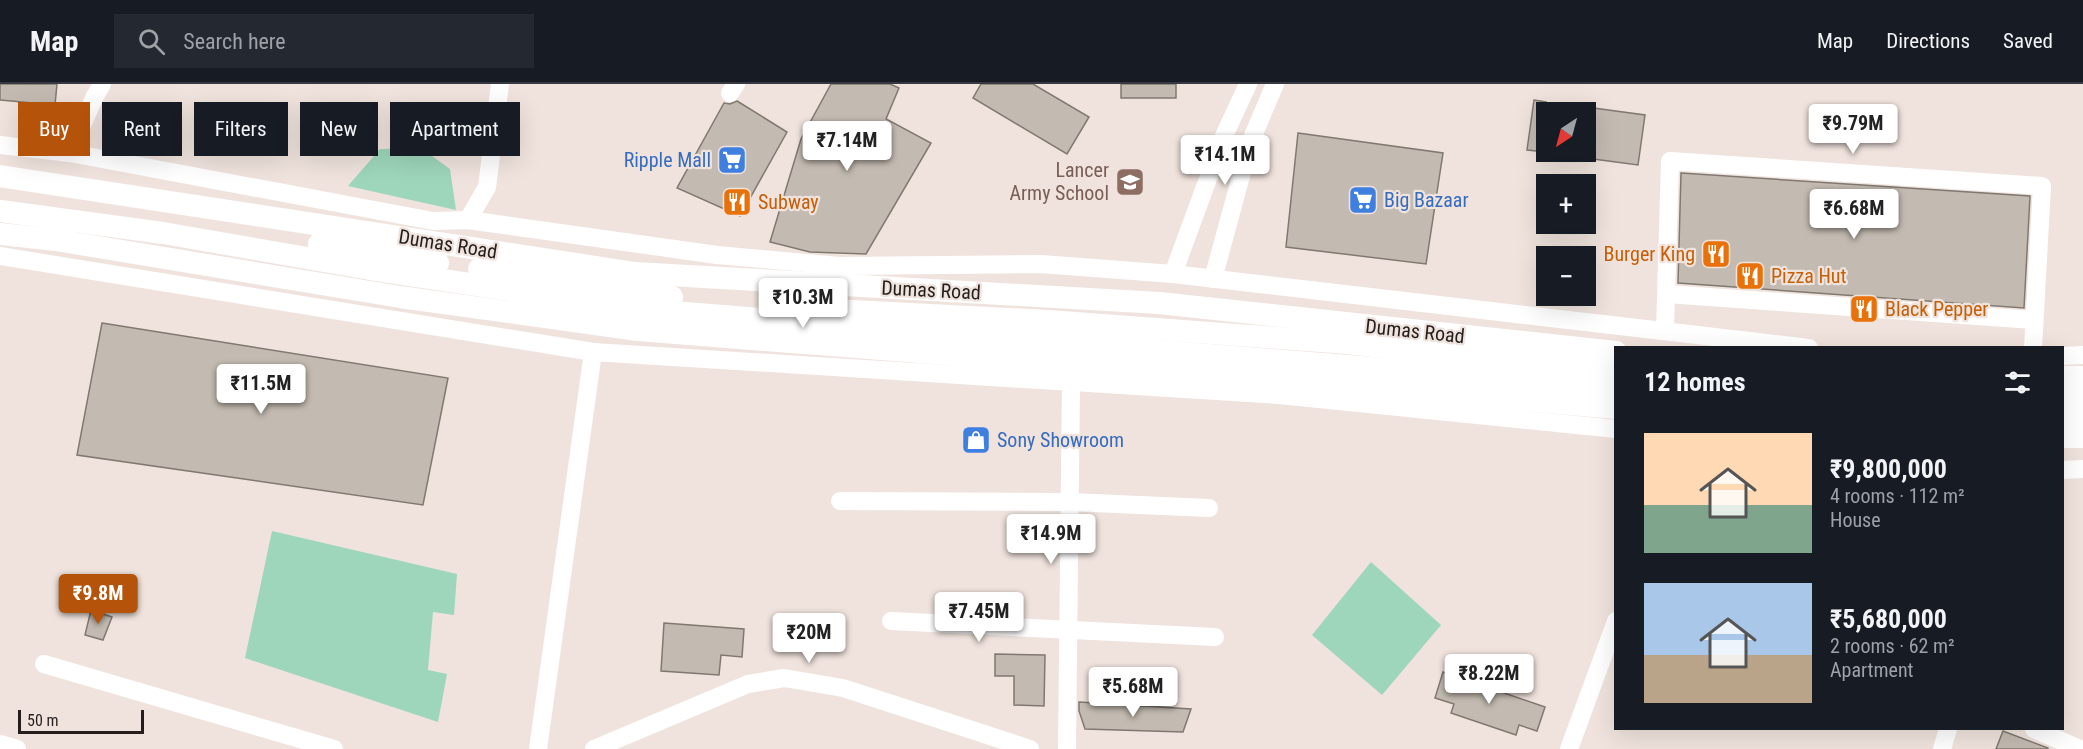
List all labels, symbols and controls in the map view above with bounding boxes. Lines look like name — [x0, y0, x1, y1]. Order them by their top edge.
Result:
search box — [114, 14, 534, 68]
text: Map — [30, 25, 78, 58]
icon: search — [135, 25, 168, 58]
text: Search here — [183, 29, 286, 54]
text: Map — [1817, 29, 1853, 53]
text: Directions — [1886, 29, 1970, 53]
text: Saved — [2003, 29, 2053, 53]
chip: Buy — [18, 102, 90, 156]
chip: Rent — [102, 102, 182, 156]
chip: Filters — [194, 102, 288, 156]
chip: New — [300, 102, 378, 156]
chip: Apartment — [390, 102, 520, 156]
north arrow — [1536, 102, 1596, 162]
map controls — [1536, 102, 1596, 306]
pin: ₹9.79M — [1804, 104, 1902, 155]
text: ₹9.79M — [1823, 111, 1883, 135]
pin: ₹7.14M — [798, 121, 896, 172]
text: ₹7.14M — [817, 128, 877, 152]
pin: ₹14.1M — [1176, 135, 1274, 186]
text: ₹14.1M — [1195, 142, 1255, 166]
supermarket icon: Ripple Mall — [716, 144, 748, 176]
place label: Ripple Mall — [624, 148, 711, 172]
place label: Lancer Army School — [1009, 158, 1109, 205]
school or university icon: Lancer Army School — [1114, 166, 1146, 198]
button: + — [1536, 174, 1596, 234]
supermarket icon: Big Bazaar — [1347, 184, 1379, 216]
restaurant icon: Subway — [721, 186, 753, 218]
place label: Big Bazaar — [1384, 188, 1469, 212]
pin: ₹6.68M — [1805, 189, 1903, 240]
place label: Subway — [758, 190, 819, 214]
text: ₹6.68M — [1824, 196, 1884, 220]
street label: Dumas Road — [397, 224, 499, 264]
restaurant icon: Burger King — [1700, 238, 1732, 270]
place label: Burger King — [1604, 242, 1695, 266]
button: − — [1536, 246, 1596, 306]
restaurant icon: Pizza Hut — [1734, 260, 1766, 292]
place label: Pizza Hut — [1771, 264, 1846, 288]
street label: Dumas Road — [881, 275, 981, 305]
pin: ₹10.3M — [754, 278, 852, 329]
text: ₹10.3M — [773, 285, 833, 309]
restaurant icon: Black Pepper — [1848, 293, 1880, 325]
place label: Black Pepper — [1885, 297, 1988, 321]
street label: Dumas Road — [1364, 314, 1466, 348]
pin: ₹11.5M — [212, 364, 310, 415]
icon: filters — [2001, 366, 2034, 399]
text: 12 homes — [1644, 367, 1746, 397]
text: ₹11.5M — [231, 371, 291, 395]
shop icon: Sony Showroom — [960, 424, 992, 456]
place label: Sony Showroom — [997, 428, 1124, 452]
text: ₹9,800,000 — [1830, 454, 1947, 484]
icon: home — [1692, 457, 1764, 529]
text: 4 rooms · 112 m² — [1830, 484, 1965, 508]
text: House — [1830, 508, 1881, 532]
pin: ₹14.9M — [1002, 514, 1100, 565]
text: ₹14.9M — [1021, 521, 1081, 545]
pin: ₹9.8M — [56, 574, 140, 625]
text: ₹9.8M — [73, 581, 123, 605]
pin: ₹7.45M — [930, 592, 1028, 643]
text: ₹7.45M — [949, 599, 1009, 623]
text: ₹5,680,000 — [1830, 604, 1947, 634]
icon: home — [1692, 607, 1764, 679]
pin: ₹20M — [773, 613, 845, 664]
text: ₹20M — [787, 620, 831, 644]
text: 2 rooms · 62 m² — [1830, 634, 1955, 658]
pin: ₹8.22M — [1440, 654, 1538, 705]
text: Apartment — [1830, 658, 1914, 682]
text: ₹8.22M — [1459, 661, 1519, 685]
pin: ₹5.68M — [1084, 667, 1182, 718]
text: ₹5.68M — [1103, 674, 1163, 698]
scale bar — [18, 707, 144, 734]
text: 50 m — [27, 711, 59, 730]

